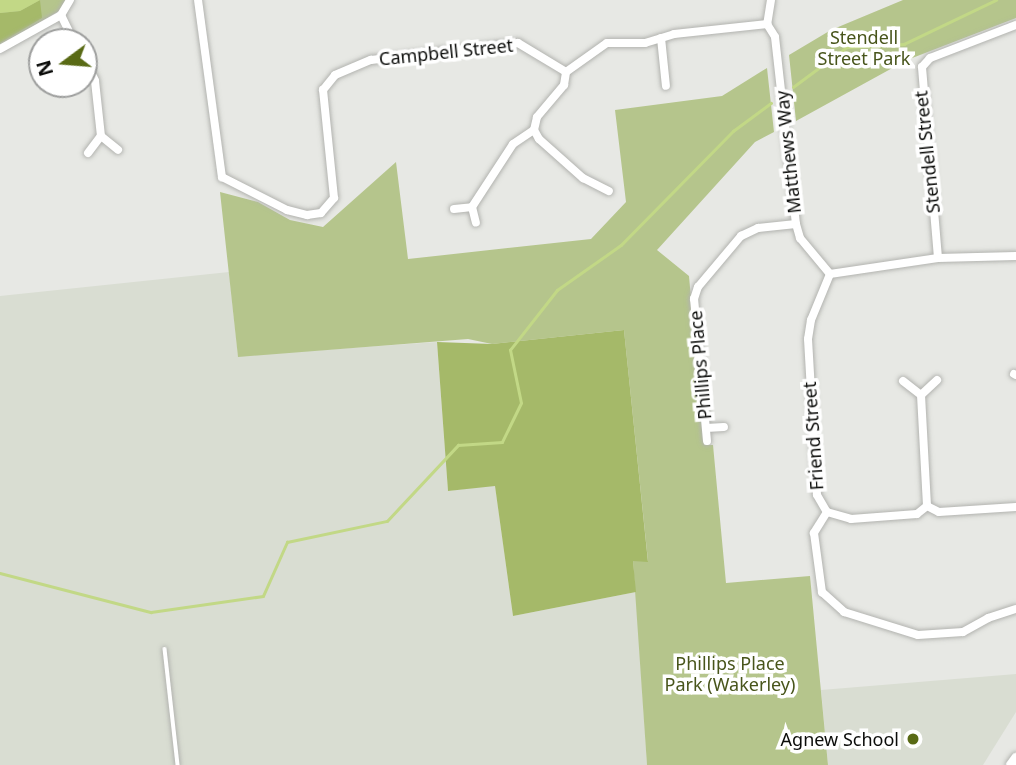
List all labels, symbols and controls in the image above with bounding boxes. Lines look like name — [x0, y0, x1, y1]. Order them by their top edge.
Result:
park label: Stendell Street Park — [818, 27, 910, 70]
north arrow — [28, 28, 98, 98]
street label: Campbell Street — [378, 34, 514, 70]
text: N — [30, 57, 59, 79]
street label: Matthews Way — [771, 89, 805, 215]
street label: Stendell Street — [910, 90, 944, 214]
street label: Phillips Place — [684, 310, 716, 420]
street label: Friend Street — [798, 381, 828, 491]
park label: Phillips Place Park (Wakerley) — [665, 653, 795, 696]
place label: Agnew School — [781, 728, 899, 750]
marker: Agnew School — [905, 731, 921, 747]

